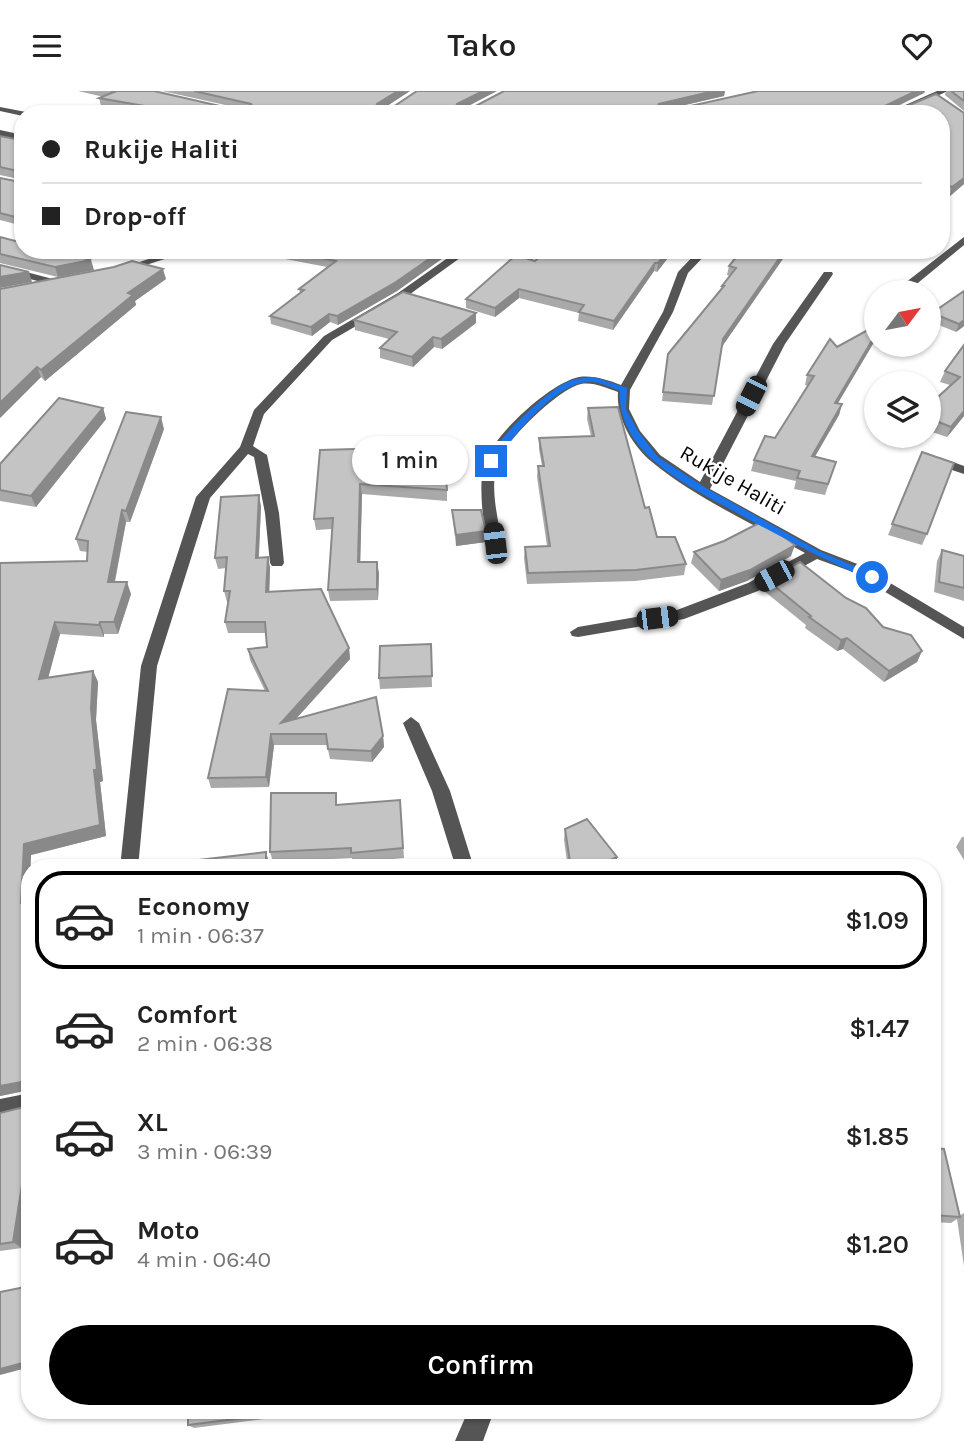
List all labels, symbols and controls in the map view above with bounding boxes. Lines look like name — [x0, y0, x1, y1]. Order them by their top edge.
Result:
icon: menu — [28, 27, 66, 65]
text: Tako — [448, 27, 516, 64]
icon: heart — [898, 27, 936, 65]
text: Rukije Haliti — [84, 134, 239, 165]
text: Drop-off — [84, 201, 186, 232]
north arrow — [864, 280, 942, 357]
map controls — [864, 280, 941, 448]
button: layers — [864, 371, 941, 448]
car — [733, 373, 770, 419]
callout: 1 min — [351, 437, 466, 485]
street label: Rukije Haliti — [676, 440, 790, 520]
route end — [475, 445, 507, 477]
text: 1 min — [381, 447, 439, 474]
car — [483, 521, 508, 565]
car — [751, 557, 798, 595]
route start — [856, 561, 888, 593]
car — [635, 605, 680, 631]
icon: car — [53, 889, 116, 952]
text: Economy — [137, 891, 249, 922]
text: $1.09 — [845, 905, 909, 936]
text: 1 min · 06:37 — [137, 922, 264, 949]
icon: car — [53, 997, 116, 1060]
text: Comfort — [137, 999, 238, 1030]
text: $1.47 — [849, 1013, 909, 1044]
text: 2 min · 06:38 — [137, 1030, 273, 1057]
icon: car — [53, 1105, 116, 1168]
text: XL — [137, 1107, 168, 1138]
text: $1.85 — [846, 1121, 909, 1152]
text: 3 min · 06:39 — [137, 1138, 272, 1165]
icon: car — [53, 1213, 116, 1276]
text: Moto — [137, 1215, 199, 1246]
text: $1.20 — [845, 1229, 909, 1260]
text: 4 min · 06:40 — [137, 1246, 271, 1273]
button: Confirm — [49, 1325, 913, 1405]

